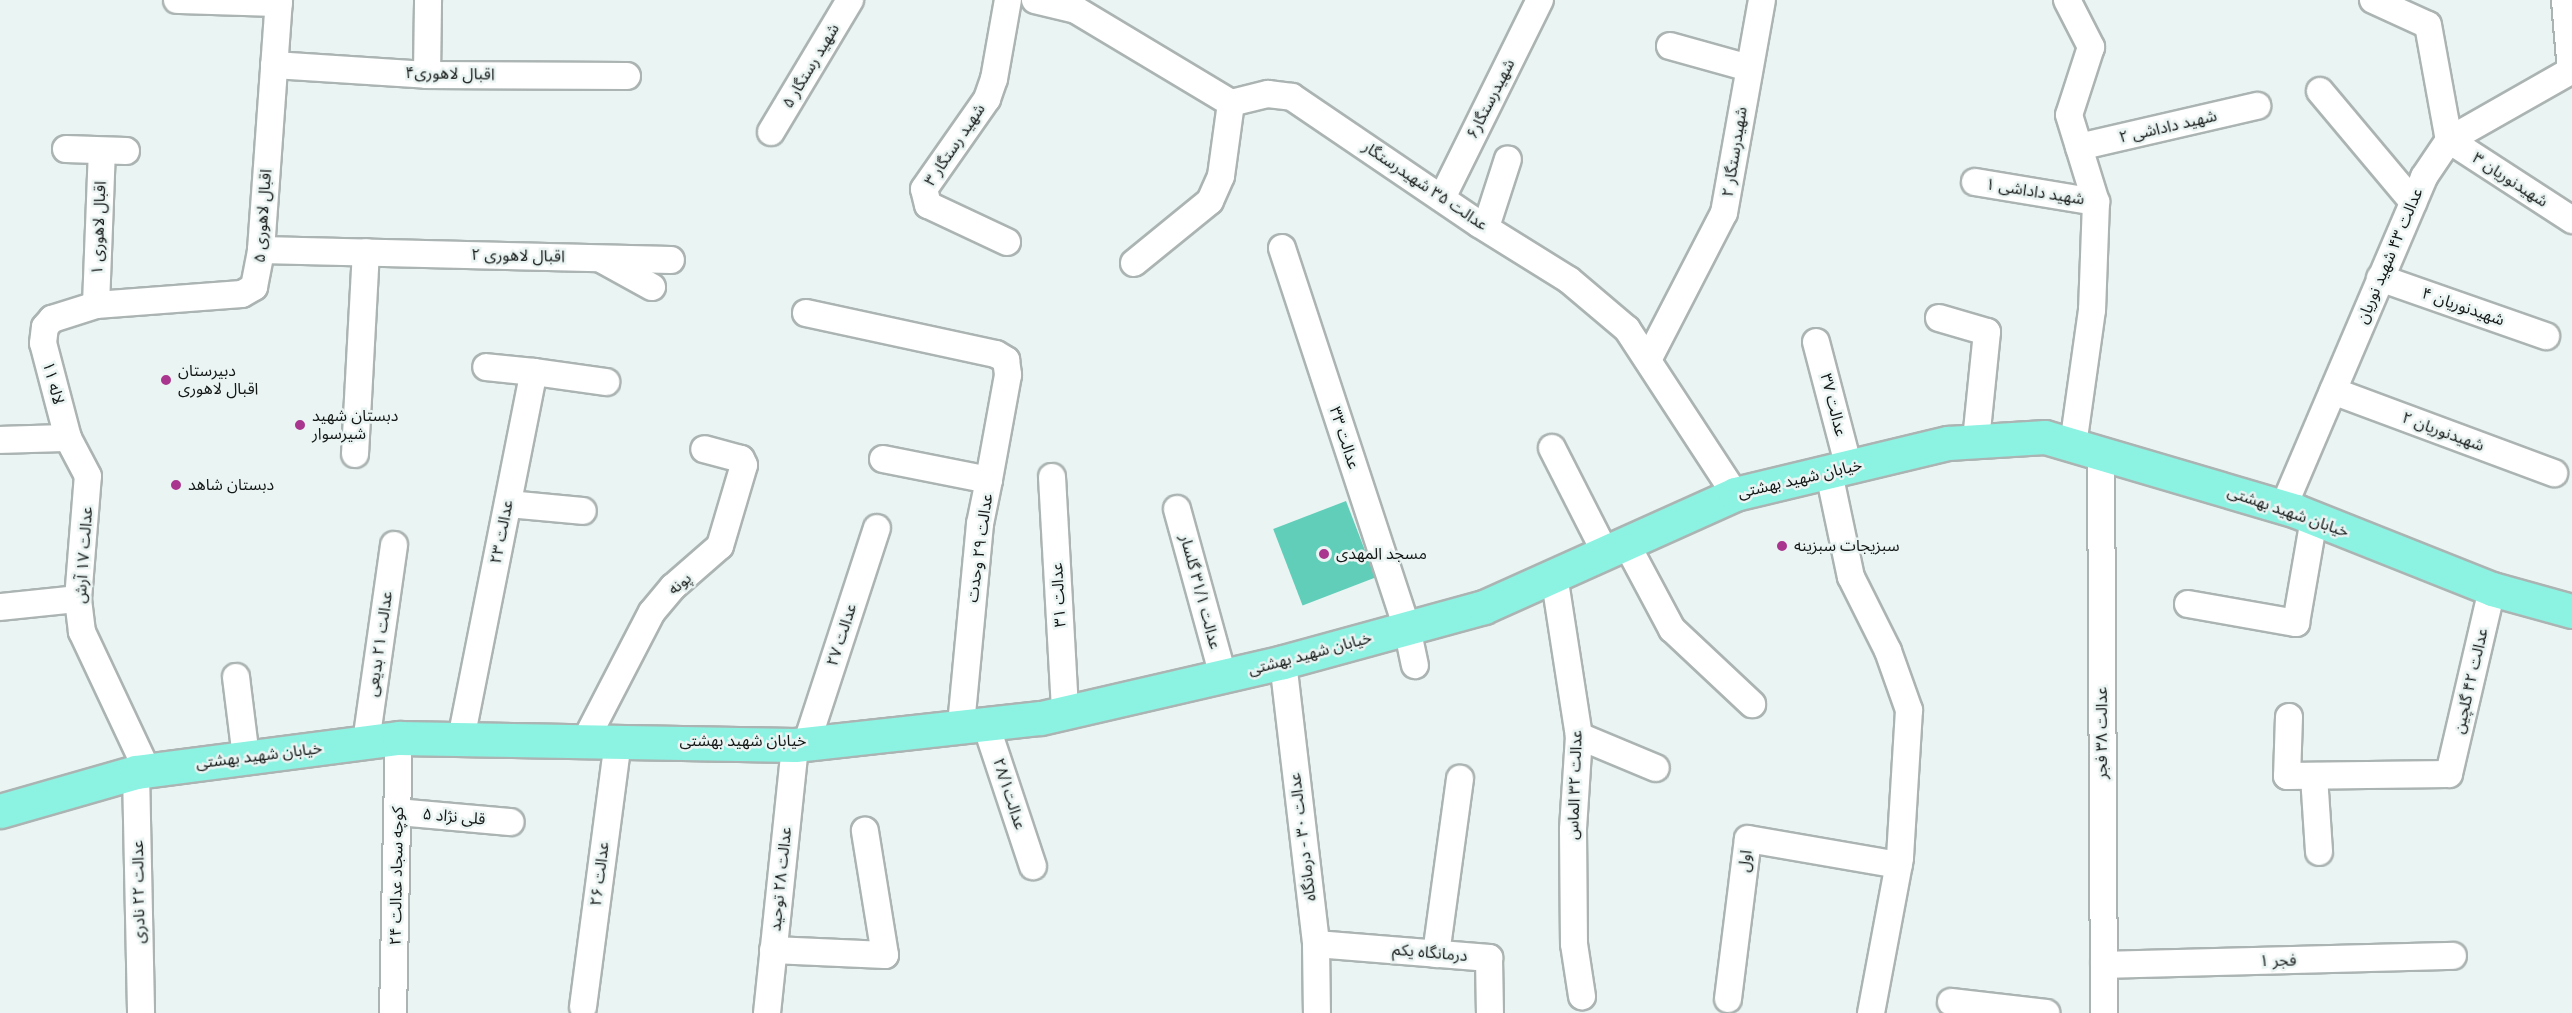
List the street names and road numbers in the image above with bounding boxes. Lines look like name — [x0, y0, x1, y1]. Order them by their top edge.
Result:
street label: شهید رستگار ۵ — [778, 20, 844, 112]
street label: شهیدرستگار۶ — [1463, 56, 1519, 142]
street label: اقبال لاهوری۴ — [405, 64, 495, 84]
street label: شهید رستگار ۳ — [920, 100, 990, 190]
street label: شهیدرستگار ۲ — [1718, 106, 1752, 198]
street label: شهید داداشی ۲ — [2117, 106, 2219, 148]
street label: عدالت ۳۵ شهیدرستگار — [1359, 137, 1491, 235]
street label: شهیدنوریان ۳ — [2469, 149, 2551, 211]
street label: اقبال لاهوری ۵ — [250, 169, 276, 263]
street label: شهید داداشی ۱ — [1984, 175, 2086, 209]
street label: اقبال لاهوری ۱ — [88, 181, 110, 275]
street label: عدالت ۴۳ شهید نوریان — [2353, 185, 2427, 327]
street label: اقبال لاهوری ۲ — [471, 246, 565, 266]
street label: شهیدنوریان ۴ — [2419, 284, 2507, 330]
street label: لاله ۱۱ — [38, 359, 68, 407]
street label: عدالت ۳۷ — [1816, 371, 1850, 439]
street label: عدالت ۳۳ — [1325, 404, 1363, 472]
street label: شهیدنوریان ۲ — [2399, 408, 2487, 456]
street label: خیابان شهید بهشتی — [1736, 455, 1864, 503]
street label: خیابان شهید بهشتی — [2225, 482, 2351, 542]
street label: عدالت ۲۹ وحدت — [963, 492, 997, 604]
street label: عدالت ۲۳ — [486, 499, 518, 565]
street label: عدالت ۱۷ آرش — [71, 506, 97, 604]
street label: عدالت ۳۱/۱ گلسار — [1175, 533, 1225, 651]
street label: عدالت ۳۱ — [1048, 562, 1070, 628]
street label: پونه — [664, 569, 696, 599]
street label: عدالت ۲۱ بدیعی — [363, 590, 397, 698]
street label: عدالت ۲۷ — [823, 601, 861, 669]
street label: عدالت ۴۲ گلچین — [2450, 626, 2492, 736]
street label: خیابان شهید بهشتی — [1246, 628, 1374, 680]
street label: عدالت ۳۸ فجر — [2092, 687, 2112, 779]
street label: عدالت ۳۲ الماس — [1563, 730, 1587, 840]
street label: خیابان شهید بهشتی — [679, 731, 807, 751]
street label: خیابان شهید بهشتی — [195, 739, 323, 773]
street label: عدالت۲۸/۱ — [988, 756, 1030, 832]
street label: عدالت ۳۰ - درمانگاه — [1286, 772, 1320, 902]
street label: قلی نژاد ۵ — [422, 805, 486, 829]
street label: کوچه سجاد عدالت ۲۴ — [386, 806, 408, 946]
street label: عدالت ۲۸ توحید — [766, 826, 796, 932]
street label: عدالت ۲۲ نادری — [129, 840, 149, 944]
street label: عدالت ۲۶ — [587, 841, 613, 907]
street label: اول — [1734, 849, 1756, 873]
street label: درمانگاه یکم — [1392, 940, 1468, 966]
street label: فجر ۱ — [2259, 951, 2297, 971]

